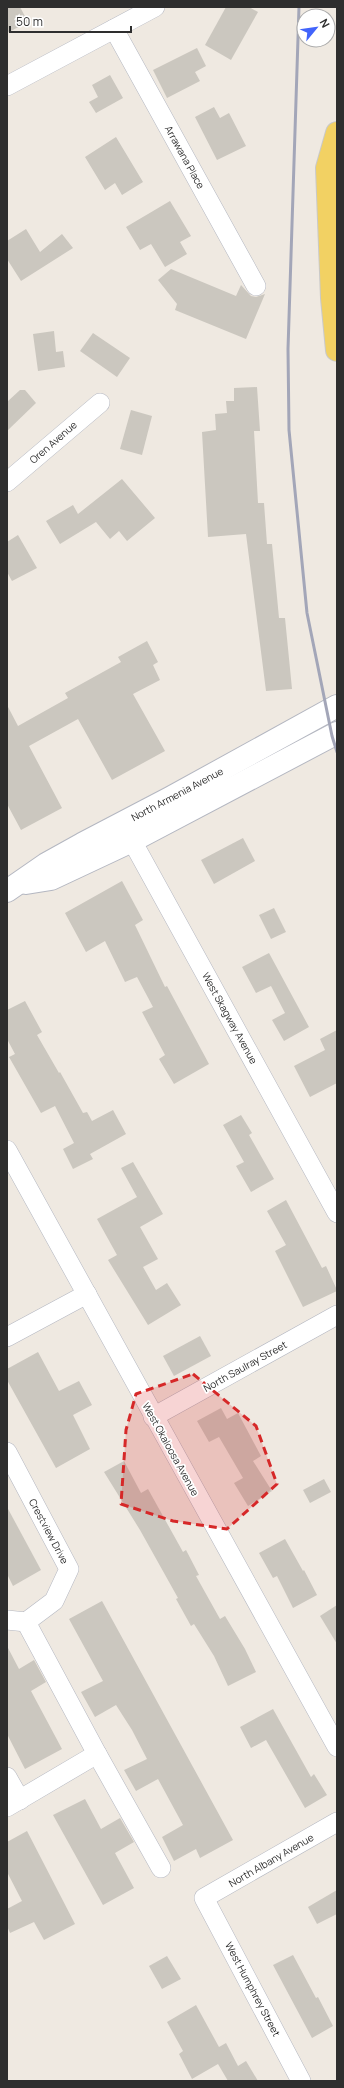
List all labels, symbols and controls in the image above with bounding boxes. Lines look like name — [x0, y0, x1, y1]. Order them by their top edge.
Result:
scale bar — [10, 8, 131, 34]
north arrow — [296, 8, 336, 48]
text: 50 m — [16, 13, 43, 30]
text: N — [317, 16, 334, 30]
street label: Arrawana Place — [162, 123, 208, 191]
street label: Oren Avenue — [26, 417, 80, 467]
street label: North Armenia Avenue — [128, 764, 226, 824]
street label: West Skagway Avenue — [199, 970, 261, 1066]
street label: North Saulray Street — [201, 1337, 289, 1395]
street label: West Okaloosa Avenue — [139, 1400, 203, 1498]
street label: Crestview Drive — [26, 1496, 72, 1566]
street label: North Albany Avenue — [226, 1830, 316, 1890]
street label: West Humphrey Street — [222, 1939, 284, 2039]

